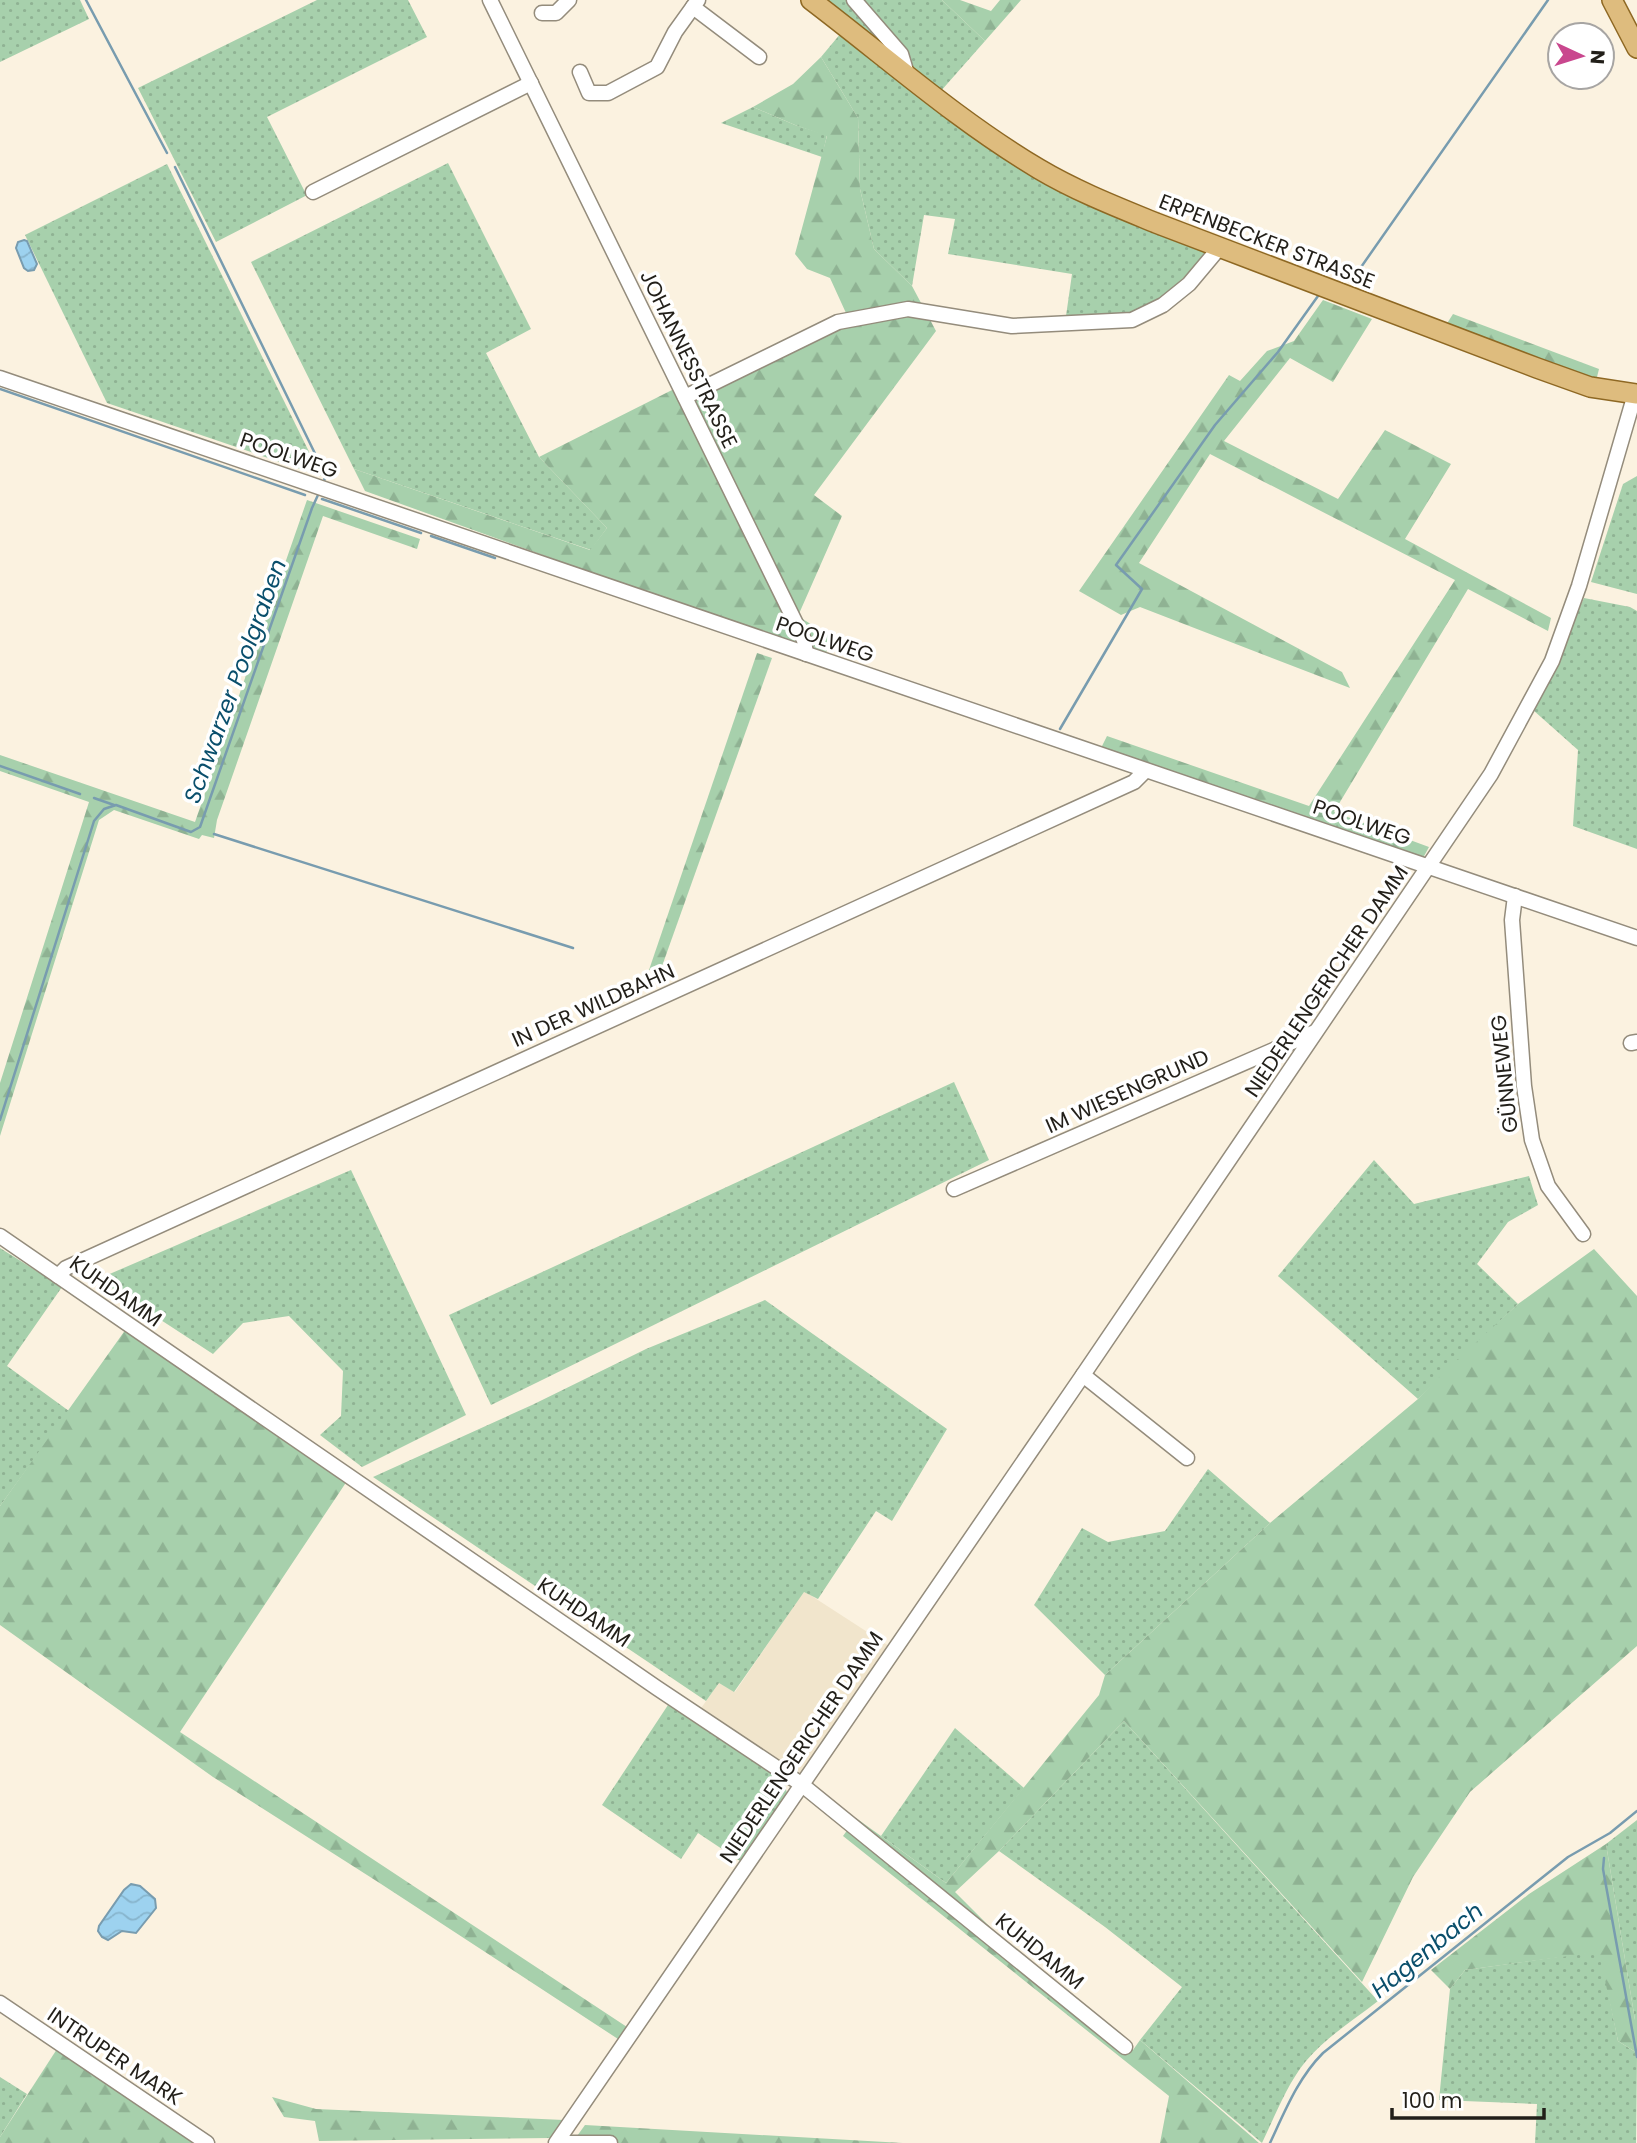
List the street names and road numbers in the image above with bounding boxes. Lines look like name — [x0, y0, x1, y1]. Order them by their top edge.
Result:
street label: ERPENBECKER STRASSE — [1155, 186, 1379, 296]
street label: JOHANNESSTRASSE — [633, 265, 745, 453]
street label: POOLWEG — [236, 425, 342, 485]
street label: POOLWEG — [772, 609, 878, 669]
street label: POOLWEG — [1309, 792, 1415, 852]
street label: NIEDERLENGERICHER DAMM — [1237, 859, 1415, 1103]
street label: IN DER WILDBAHN — [507, 956, 679, 1054]
street label: GÜNNEWEG — [1483, 1014, 1525, 1134]
street label: IM WIESENGRUND — [1041, 1042, 1213, 1140]
street label: KUHDAMM — [64, 1249, 168, 1333]
street label: KUHDAMM — [532, 1570, 636, 1654]
street label: NIEDERLENGERICHER DAMM — [712, 1625, 890, 1869]
street label: KUHDAMM — [990, 1906, 1090, 1996]
street label: INTRUPER MARK — [42, 2000, 189, 2112]

